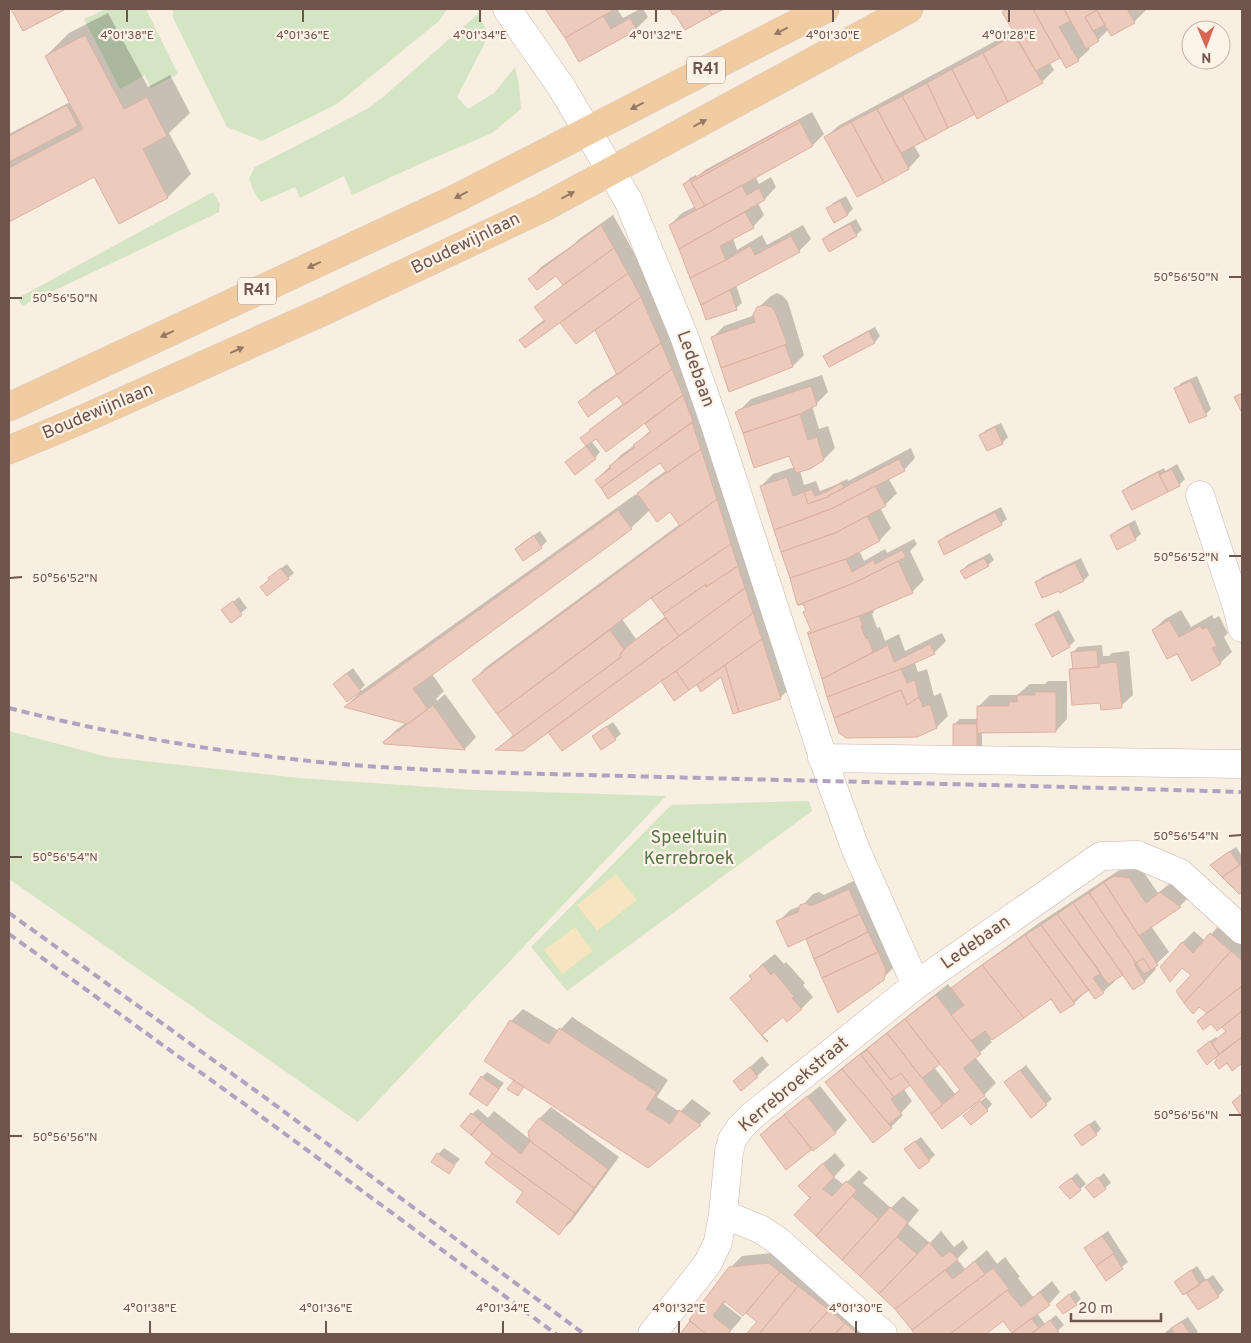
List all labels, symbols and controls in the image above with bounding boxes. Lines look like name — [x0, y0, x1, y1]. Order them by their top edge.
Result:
north arrow — [1181, 20, 1231, 70]
one-way arrow — [774, 27, 788, 35]
text: 4°01'38"E — [100, 28, 154, 44]
text: 4°01'36"E — [276, 28, 330, 44]
text: 4°01'34"E — [453, 28, 507, 44]
text: 4°01'32"E — [629, 28, 683, 44]
text: 4°01'30"E — [806, 28, 860, 44]
text: 4°01'28"E — [982, 28, 1036, 44]
text: N — [1201, 48, 1211, 65]
road number: R41 — [687, 56, 725, 84]
one-way arrow — [629, 102, 644, 110]
one-way arrow — [693, 119, 707, 127]
one-way arrow — [561, 190, 574, 199]
one-way arrow — [454, 191, 468, 199]
street label: Boudewijnlaan — [408, 208, 524, 280]
one-way arrow — [307, 261, 321, 269]
text: 50°56'50"N — [1153, 270, 1219, 286]
road number: R41 — [238, 278, 276, 304]
text: 50°56'50"N — [32, 291, 98, 307]
street label: Ledebaan — [671, 328, 719, 410]
one-way arrow — [160, 330, 174, 338]
one-way arrow — [230, 346, 244, 354]
street label: Boudewijnlaan — [39, 378, 157, 446]
text: 50°56'52"N — [1153, 550, 1219, 566]
text: 50°56'52"N — [32, 571, 98, 587]
park label: Speeltuin Kerrebroek — [644, 827, 734, 871]
text: 50°56'54"N — [1153, 829, 1219, 845]
text: 50°56'54"N — [32, 850, 98, 866]
street label: Ledebaan — [937, 911, 1015, 975]
street label: Kerrebroekstraat — [734, 1032, 854, 1138]
text: 50°56'56"N — [1153, 1108, 1219, 1124]
text: 50°56'56"N — [32, 1130, 98, 1146]
scale bar — [1071, 1290, 1161, 1322]
text: 20 m — [1078, 1300, 1113, 1319]
text: 4°01'38"E — [123, 1301, 177, 1317]
text: 4°01'36"E — [299, 1301, 353, 1317]
text: 4°01'34"E — [476, 1301, 530, 1317]
text: 4°01'32"E — [652, 1301, 706, 1317]
text: 4°01'30"E — [829, 1301, 883, 1317]

